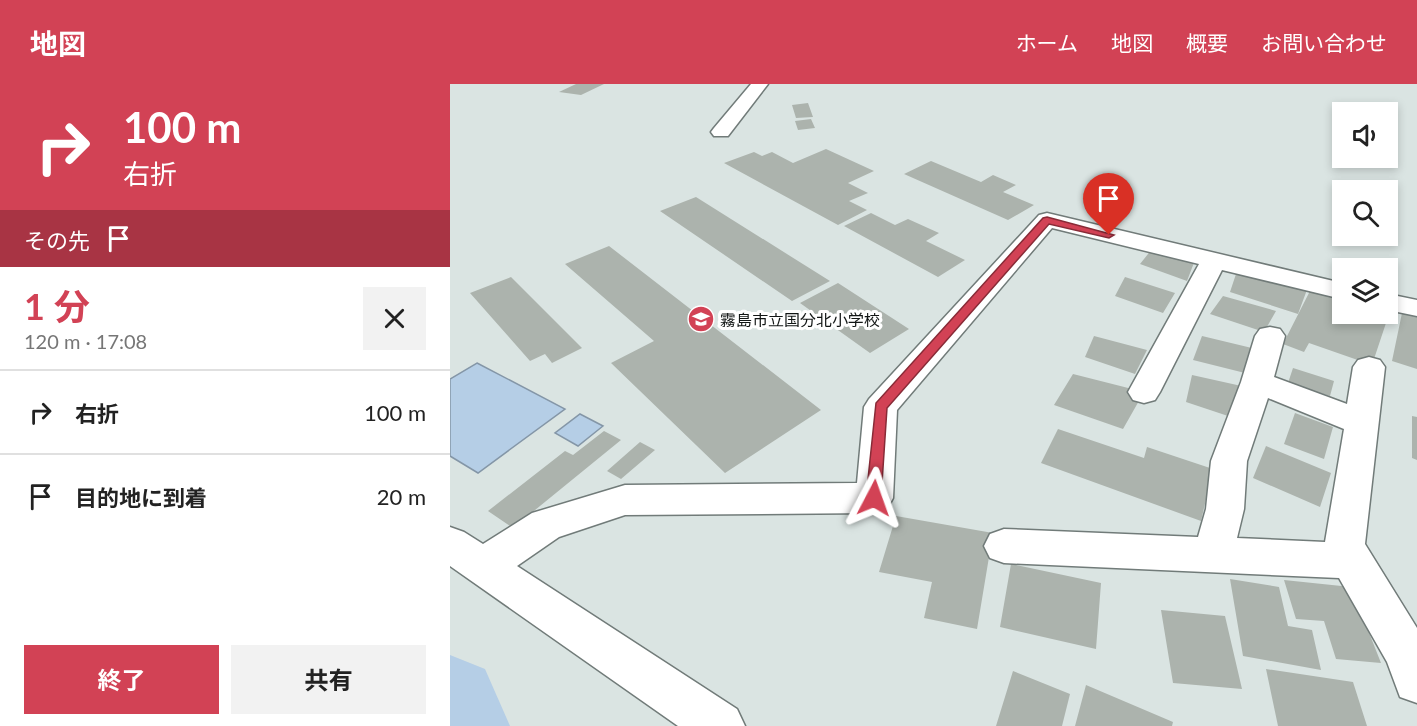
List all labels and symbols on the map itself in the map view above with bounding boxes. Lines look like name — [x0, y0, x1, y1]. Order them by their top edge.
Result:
pin — [1083, 173, 1134, 235]
school or university icon: 霧島市立国分北小学校 — [686, 304, 716, 334]
place label: 霧島市立国分北小学校 — [720, 310, 880, 329]
position arrow — [842, 466, 906, 530]

